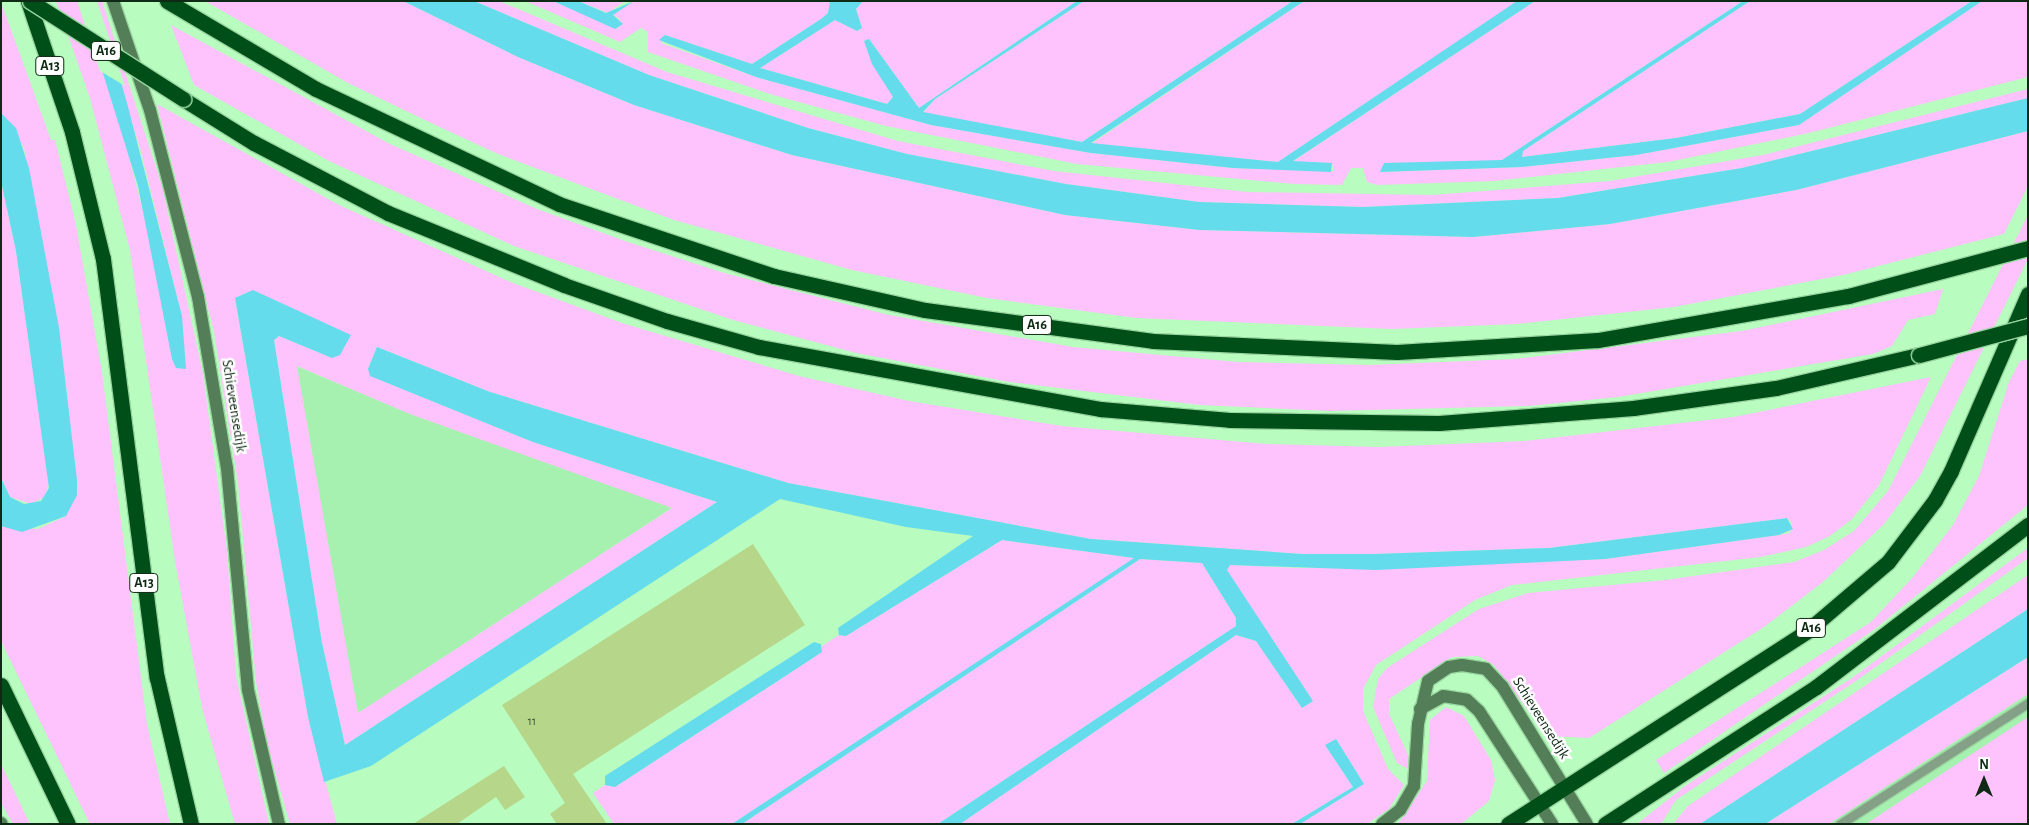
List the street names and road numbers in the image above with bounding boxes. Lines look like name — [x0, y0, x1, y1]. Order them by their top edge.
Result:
road number: A16 — [90, 40, 122, 62]
road number: A13 — [35, 54, 65, 78]
road number: A16 — [1021, 314, 1053, 336]
street label: Schieveensedijk — [218, 359, 250, 453]
road number: A13 — [129, 572, 159, 594]
road number: A16 — [1795, 616, 1827, 640]
street label: Schieveensedijk — [1509, 674, 1573, 762]

